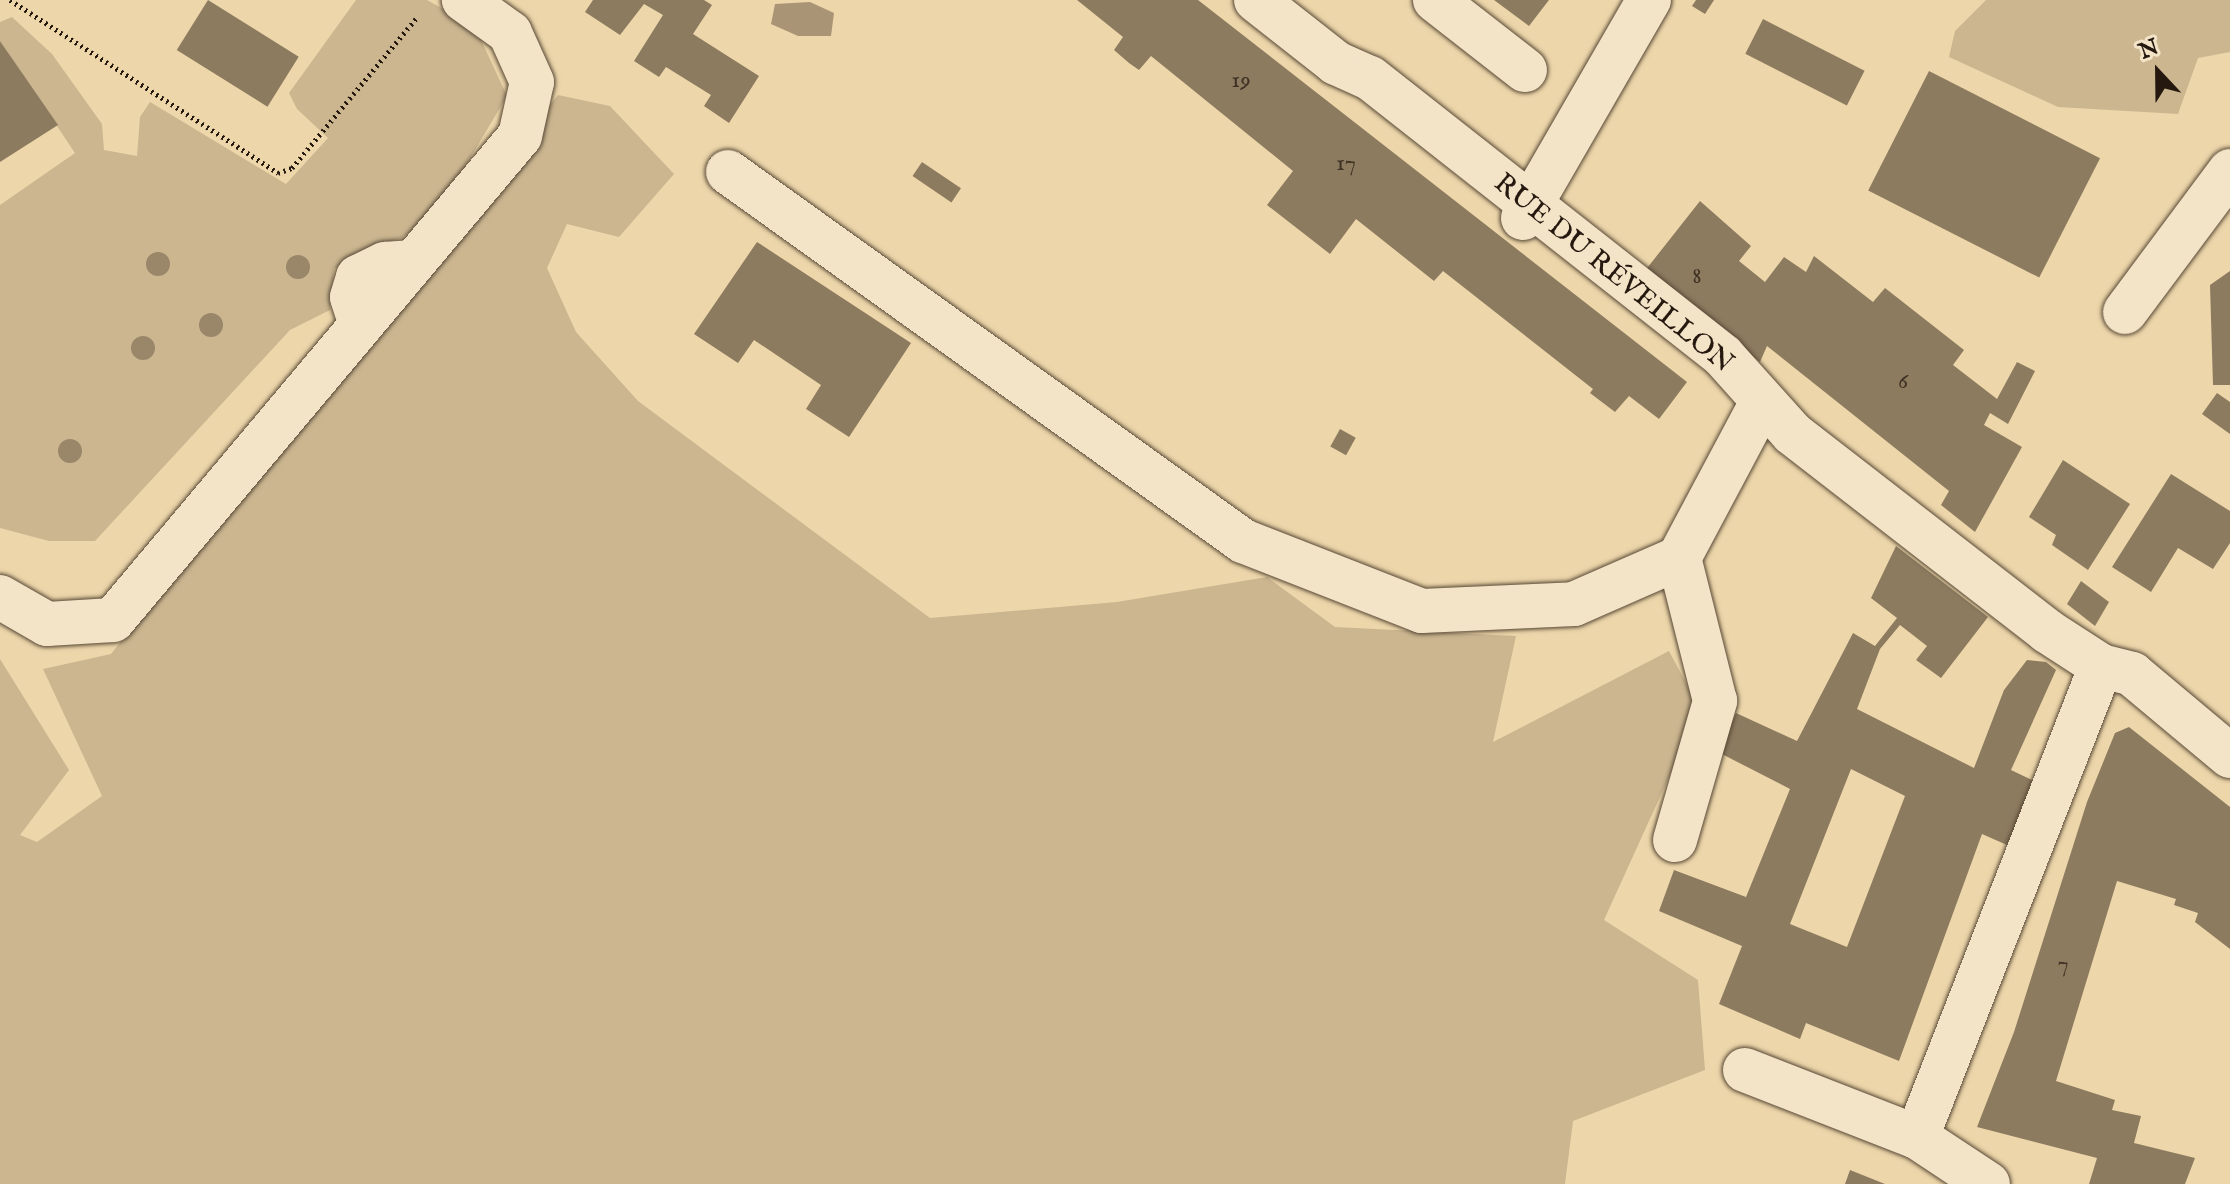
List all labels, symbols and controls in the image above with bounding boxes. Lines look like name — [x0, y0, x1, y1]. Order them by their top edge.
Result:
north arrow — [2118, 32, 2198, 112]
text: N — [2135, 33, 2163, 66]
house number: 19 — [1231, 67, 1251, 95]
house number: 17 — [1336, 150, 1356, 178]
street label: RUE DU RÉVEILLON — [1486, 167, 1740, 381]
house number: 8 — [1692, 263, 1702, 291]
house number: 6 — [1898, 368, 1908, 396]
house number: 7 — [2057, 951, 2069, 979]

